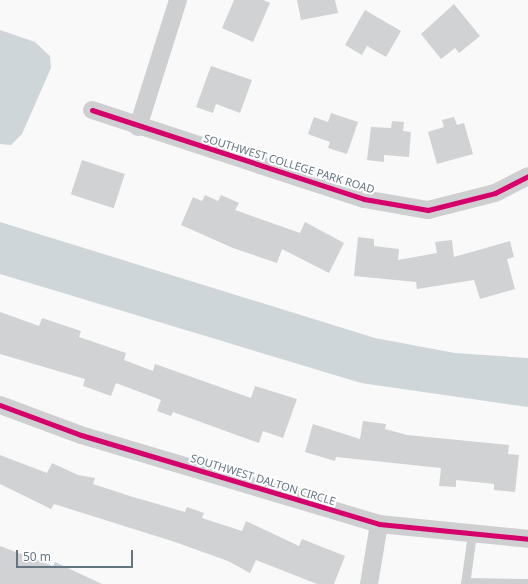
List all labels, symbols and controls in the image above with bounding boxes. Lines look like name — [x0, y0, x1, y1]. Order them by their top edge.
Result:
street label: SOUTHWEST COLLEGE PARK ROAD — [202, 132, 376, 196]
street label: SOUTHWEST DALTON CIRCLE — [189, 452, 337, 508]
scale bar — [18, 542, 135, 568]
text: 50 m — [23, 548, 51, 565]

